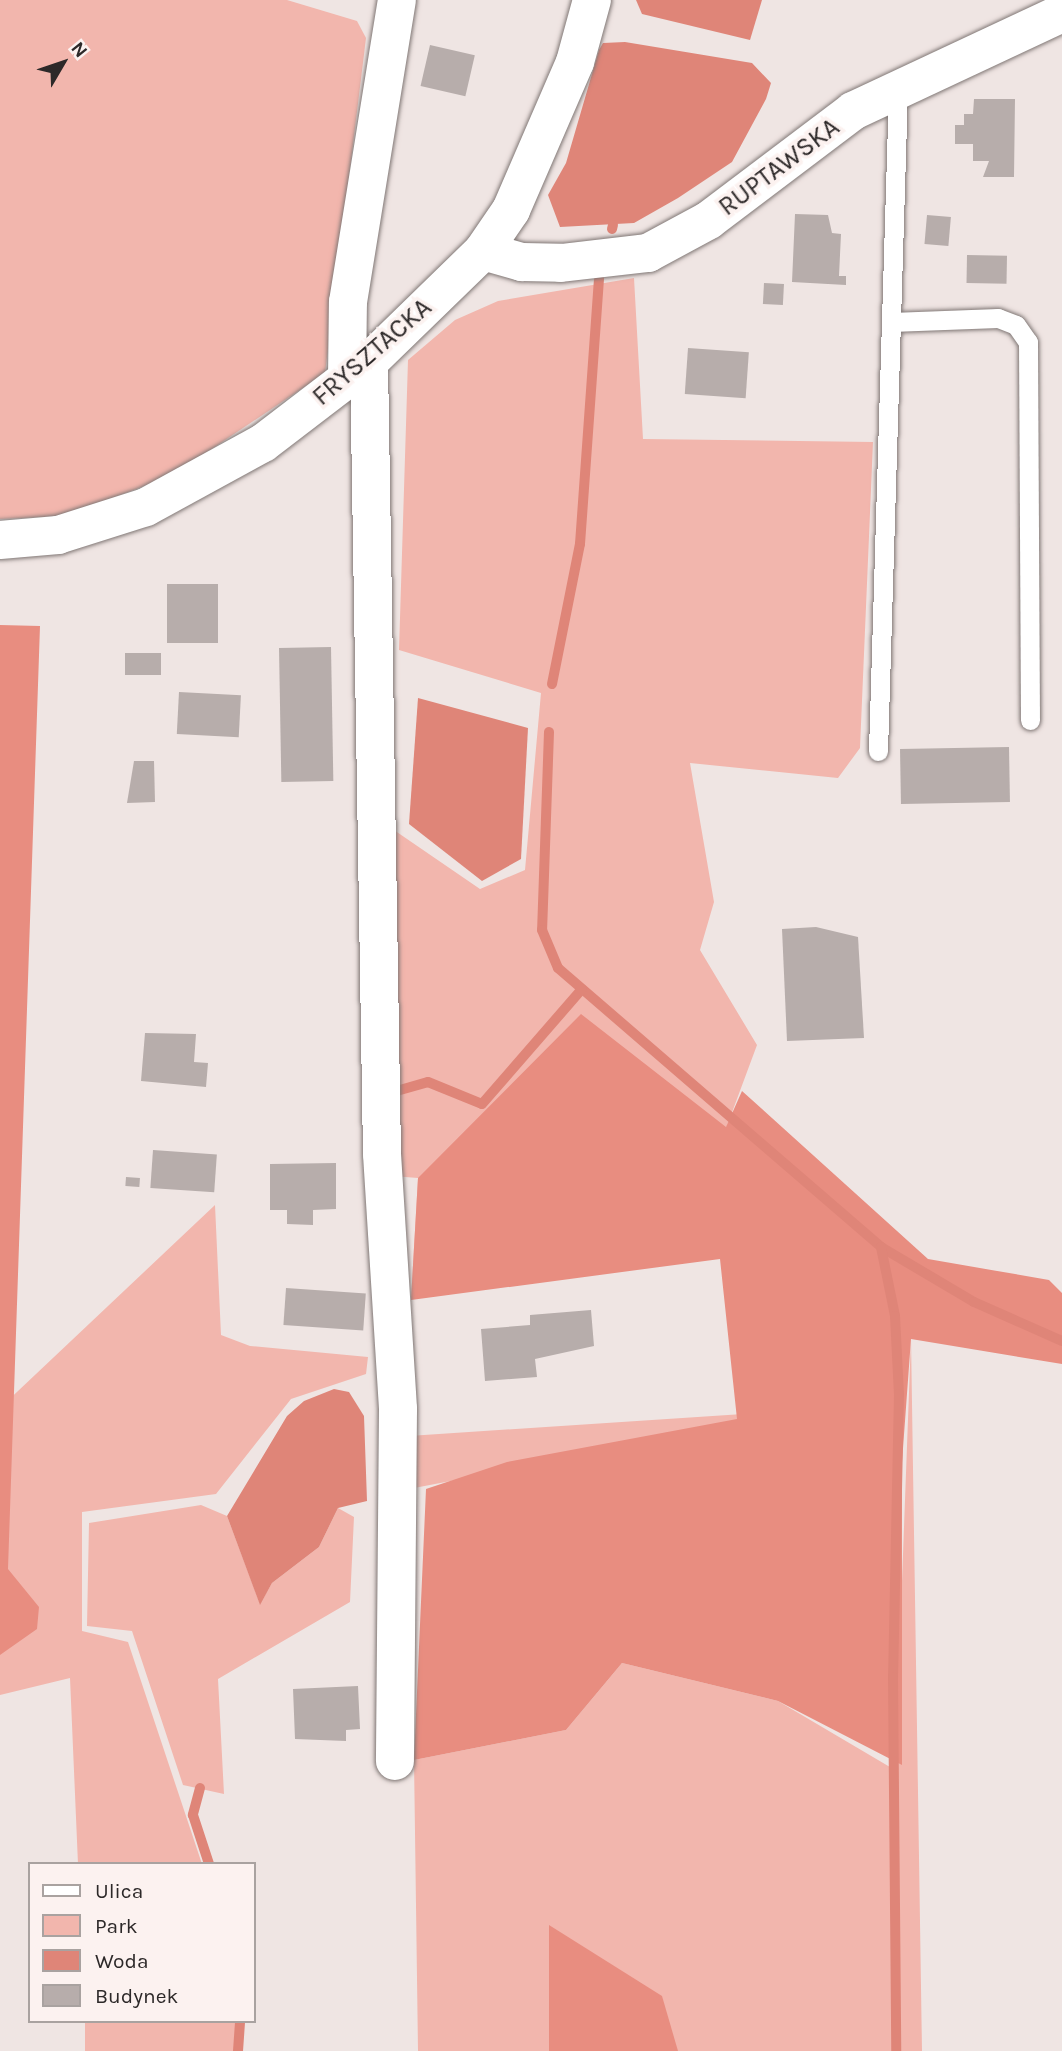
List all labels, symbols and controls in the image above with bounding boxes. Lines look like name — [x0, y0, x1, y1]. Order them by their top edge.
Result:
north arrow — [28, 28, 98, 98]
text: N — [66, 38, 92, 62]
street label: RUPTAWSKA — [712, 111, 846, 223]
street label: FRYSZTACKA — [306, 292, 438, 412]
legend — [28, 1862, 256, 2023]
text: Ulica — [95, 1879, 143, 1903]
text: Park — [95, 1914, 138, 1938]
text: Woda — [95, 1949, 149, 1973]
text: Budynek — [95, 1984, 178, 2008]

